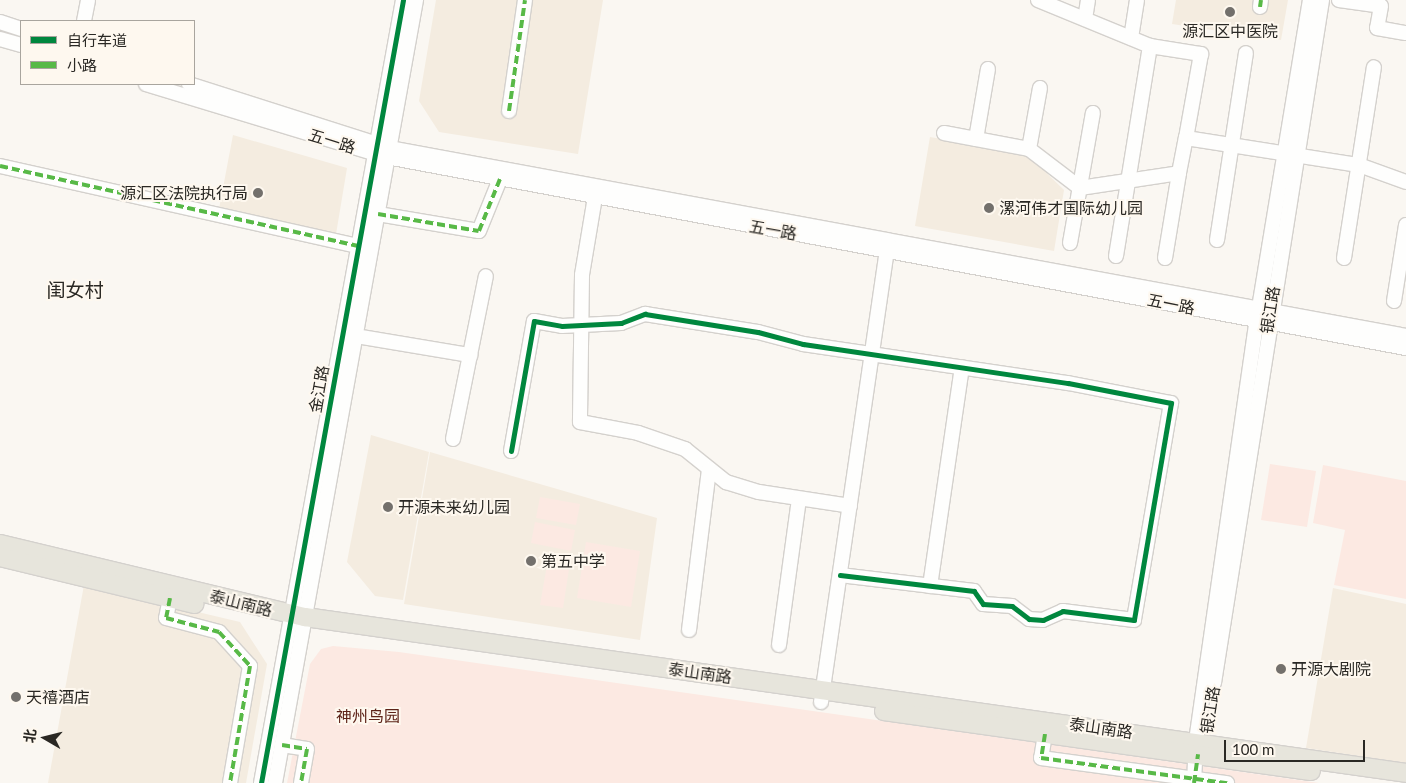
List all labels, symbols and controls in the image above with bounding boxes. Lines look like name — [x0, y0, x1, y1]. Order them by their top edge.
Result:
marker: 源汇区中医院 — [1223, 5, 1237, 19]
legend — [20, 20, 195, 85]
place label: 源汇区中医院 — [1182, 21, 1278, 41]
text: 自行车道 — [67, 31, 127, 49]
text: 小路 — [67, 56, 97, 74]
street label: 五一路 — [306, 125, 358, 157]
place label: 源汇区法院执行局 — [120, 183, 248, 203]
marker: 源汇区法院执行局 — [252, 187, 264, 199]
place label: 漯河伟才国际幼儿园 — [999, 198, 1143, 218]
marker: 漯河伟才国际幼儿园 — [983, 202, 995, 214]
street label: 五一路 — [748, 216, 798, 244]
district label: 闺女村 — [47, 279, 103, 301]
street label: 银江路 — [1257, 285, 1283, 335]
street label: 五一路 — [1146, 290, 1196, 318]
street label: 金江路 — [305, 364, 333, 414]
place label: 开源未来幼儿园 — [398, 497, 510, 517]
marker: 开源未来幼儿园 — [382, 501, 394, 513]
place label: 第五中学 — [541, 551, 605, 571]
marker: 第五中学 — [525, 555, 537, 567]
street label: 泰山南路 — [208, 586, 274, 620]
street label: 泰山南路 — [667, 659, 733, 687]
place label: 开源大剧院 — [1291, 659, 1371, 679]
marker: 开源大剧院 — [1275, 663, 1287, 675]
street label: 银江路 — [1197, 685, 1223, 735]
place label: 天禧酒店 — [26, 687, 90, 707]
marker: 天禧酒店 — [10, 691, 22, 703]
park label: 神州鸟园 — [336, 706, 400, 726]
north arrow — [20, 713, 70, 763]
street label: 泰山南路 — [1068, 714, 1134, 742]
text: 北 — [20, 728, 39, 744]
scale bar — [1226, 730, 1367, 762]
text: 100 m — [1232, 740, 1274, 758]

